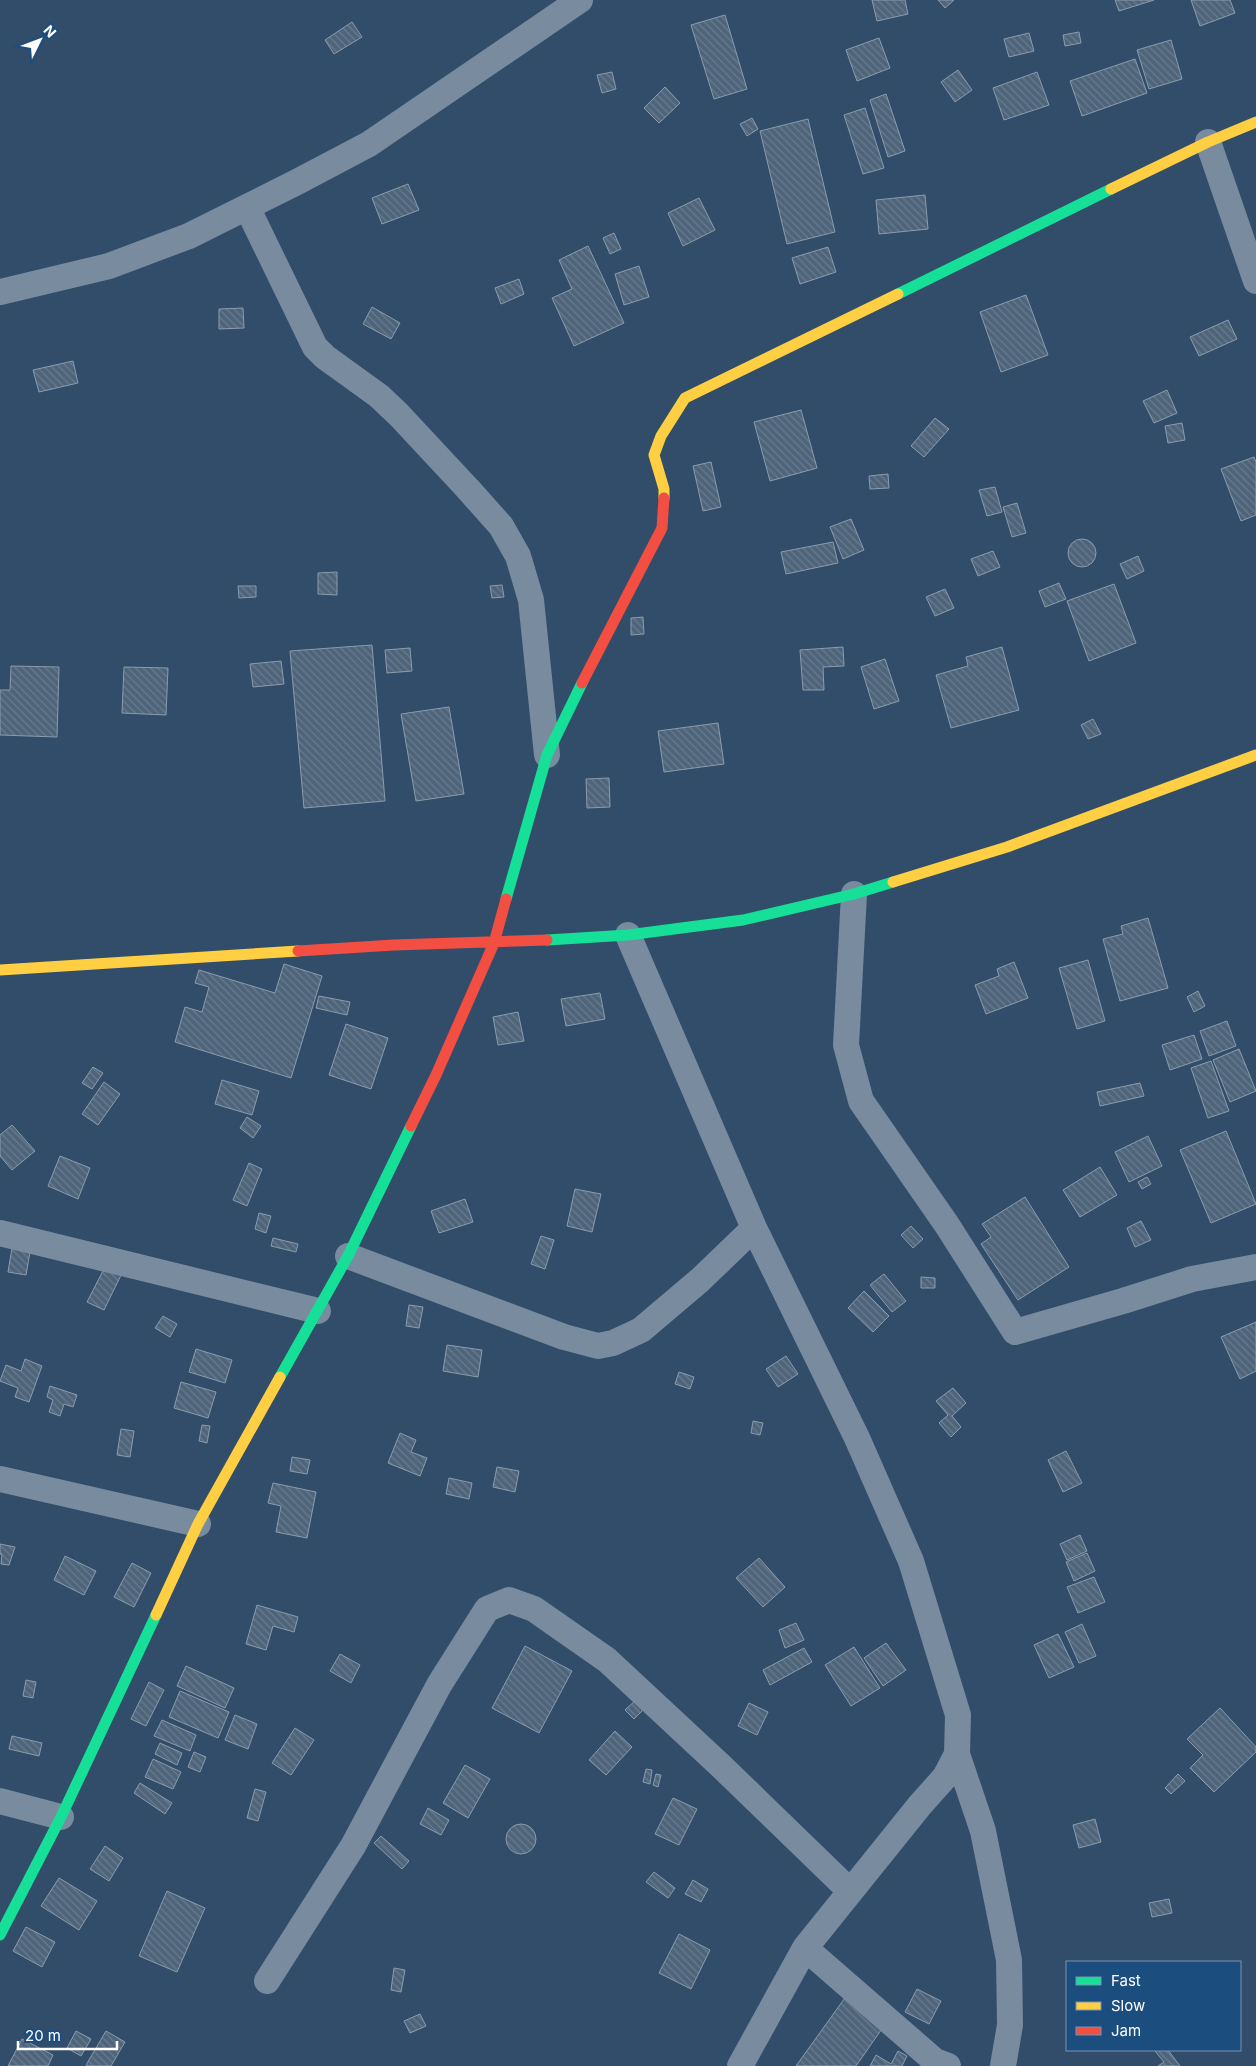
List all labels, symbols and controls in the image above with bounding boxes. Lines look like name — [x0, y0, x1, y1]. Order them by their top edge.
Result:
north arrow — [15, 15, 65, 65]
text: N — [40, 21, 60, 41]
legend — [1066, 1961, 1241, 2051]
text: Fast — [1111, 1971, 1141, 1990]
text: Slow — [1111, 1996, 1145, 2015]
scale bar — [18, 2018, 116, 2050]
text: Jam — [1111, 2021, 1141, 2040]
text: 20 m — [25, 2026, 61, 2045]

